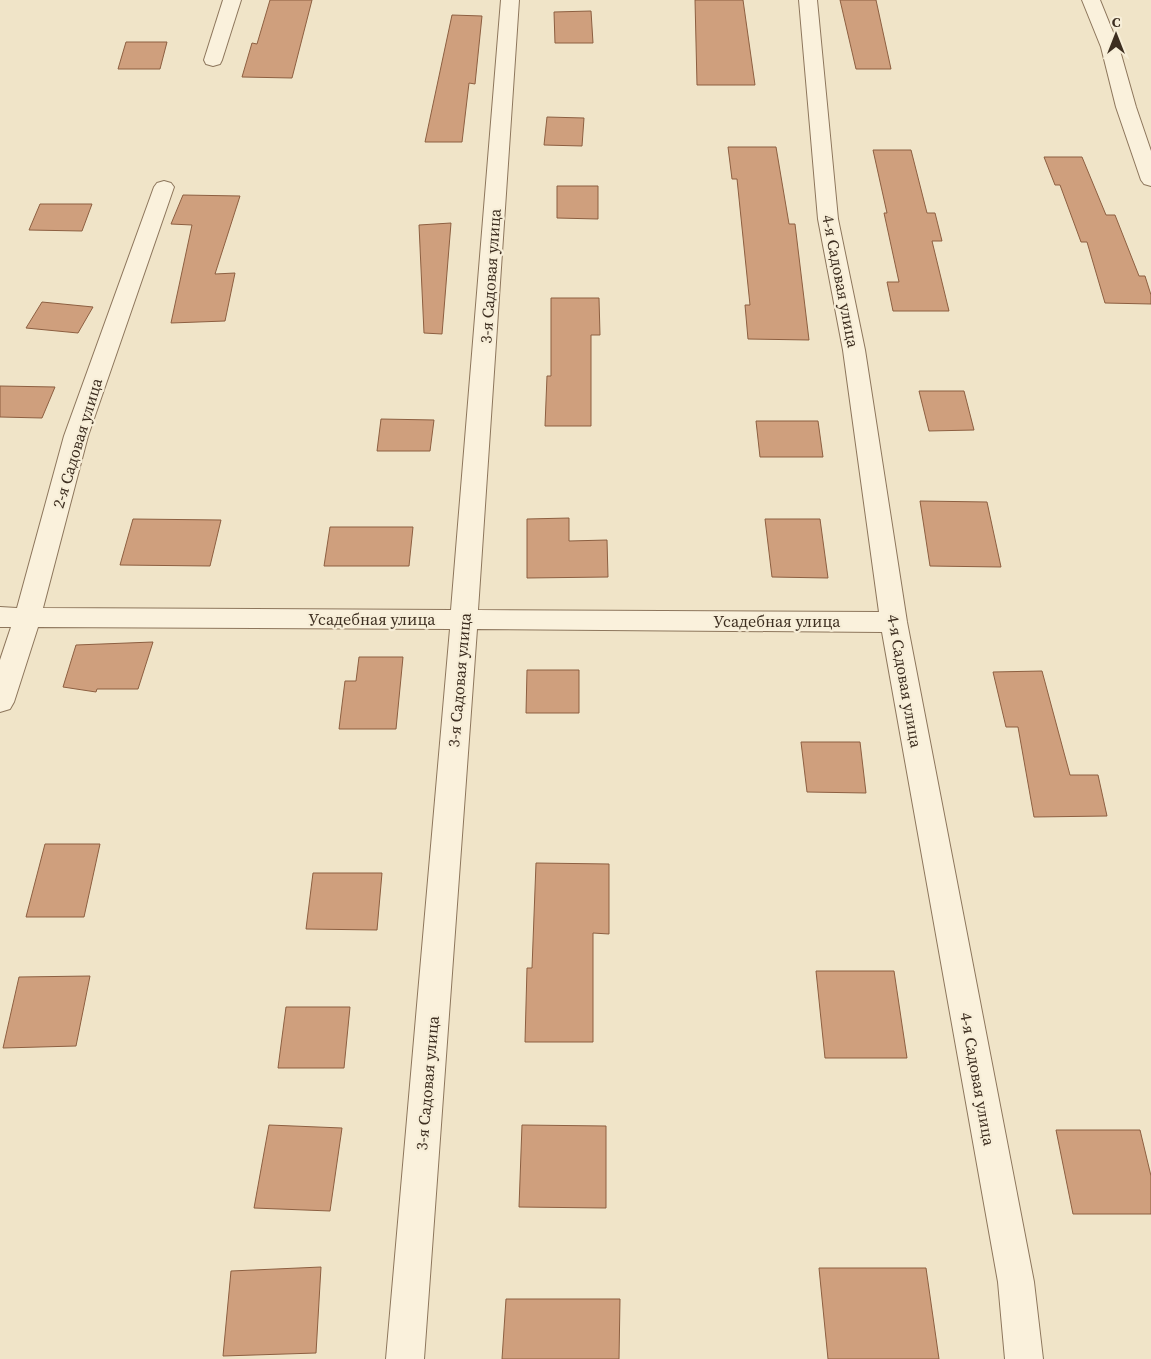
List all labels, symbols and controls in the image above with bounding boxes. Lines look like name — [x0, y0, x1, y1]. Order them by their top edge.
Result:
north arrow — [1091, 10, 1141, 60]
text: С — [1112, 12, 1121, 32]
street label: 3-я Садовая улица — [474, 207, 506, 344]
street label: 4-я Садовая улица — [817, 213, 865, 350]
street label: 2-я Садовая улица — [47, 374, 108, 511]
street label: Усадебная улица — [309, 608, 436, 630]
street label: Усадебная улица — [714, 610, 841, 632]
street label: 3-я Садовая улица — [442, 611, 476, 748]
street label: 4-я Садовая улица — [882, 613, 928, 750]
street label: 4-я Садовая улица — [955, 1011, 1001, 1148]
street label: 3-я Садовая улица — [410, 1014, 444, 1151]

